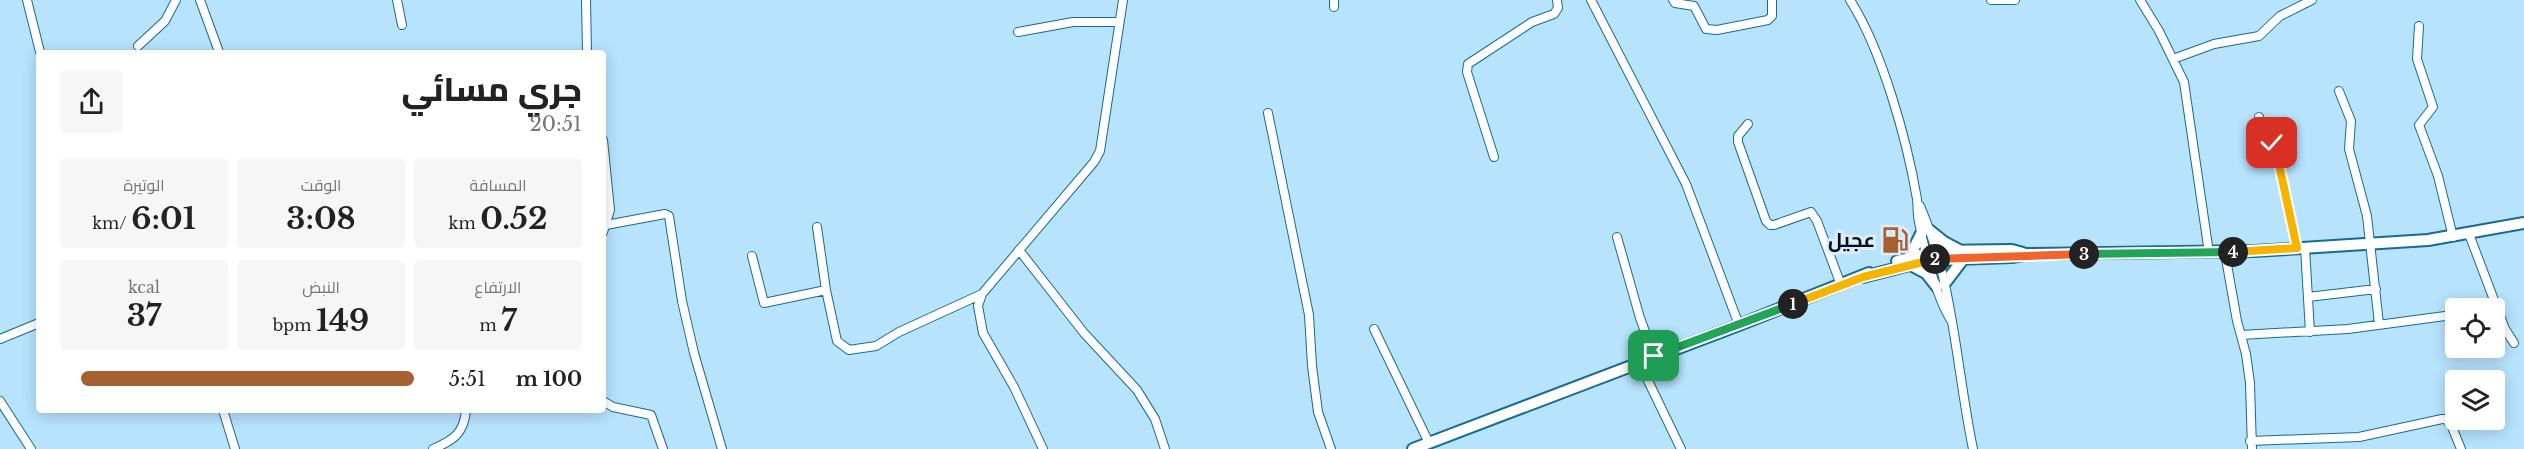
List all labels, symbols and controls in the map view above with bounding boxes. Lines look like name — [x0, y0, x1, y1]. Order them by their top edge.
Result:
text: جري مسائي — [401, 69, 582, 110]
button: share — [60, 70, 123, 133]
text: 20:51 — [529, 112, 582, 136]
pin — [2246, 117, 2297, 168]
icon: check — [2255, 126, 2288, 159]
text: الوتيرة — [123, 175, 165, 195]
text: الوقت — [301, 175, 341, 195]
text: المسافة — [470, 175, 526, 195]
text: 6:01 — [131, 200, 196, 237]
text: 3:08 — [286, 200, 356, 237]
text: 0.52 — [480, 200, 547, 237]
text: /km — [92, 213, 131, 233]
text: km — [449, 213, 480, 233]
fuel station icon: عجيل — [1880, 225, 1910, 255]
place label: عجيل — [1828, 228, 1875, 252]
pin: 4 — [2218, 237, 2248, 267]
pin: 3 — [2069, 239, 2099, 269]
text: 4 — [2228, 242, 2238, 262]
pin: 2 — [1920, 244, 1950, 274]
text: 3 — [2079, 244, 2089, 264]
text: 2 — [1930, 249, 1940, 269]
text: kcal — [128, 277, 160, 297]
text: النبض — [302, 277, 340, 297]
text: الارتفاع — [475, 277, 521, 297]
pin: 1 — [1778, 289, 1808, 319]
text: 1 — [1790, 294, 1796, 314]
text: 37 — [127, 297, 161, 334]
map controls — [2445, 298, 2505, 430]
button: locate — [2445, 298, 2505, 358]
text: 149 — [316, 302, 369, 339]
text: 7 — [501, 302, 517, 339]
text: bpm — [273, 315, 316, 335]
text: m — [479, 315, 501, 335]
pin — [1628, 330, 1679, 381]
icon: arrive — [1637, 339, 1670, 372]
text: 5:51 — [449, 367, 486, 391]
text: 100 m — [516, 367, 582, 391]
button: layers — [2445, 370, 2505, 430]

